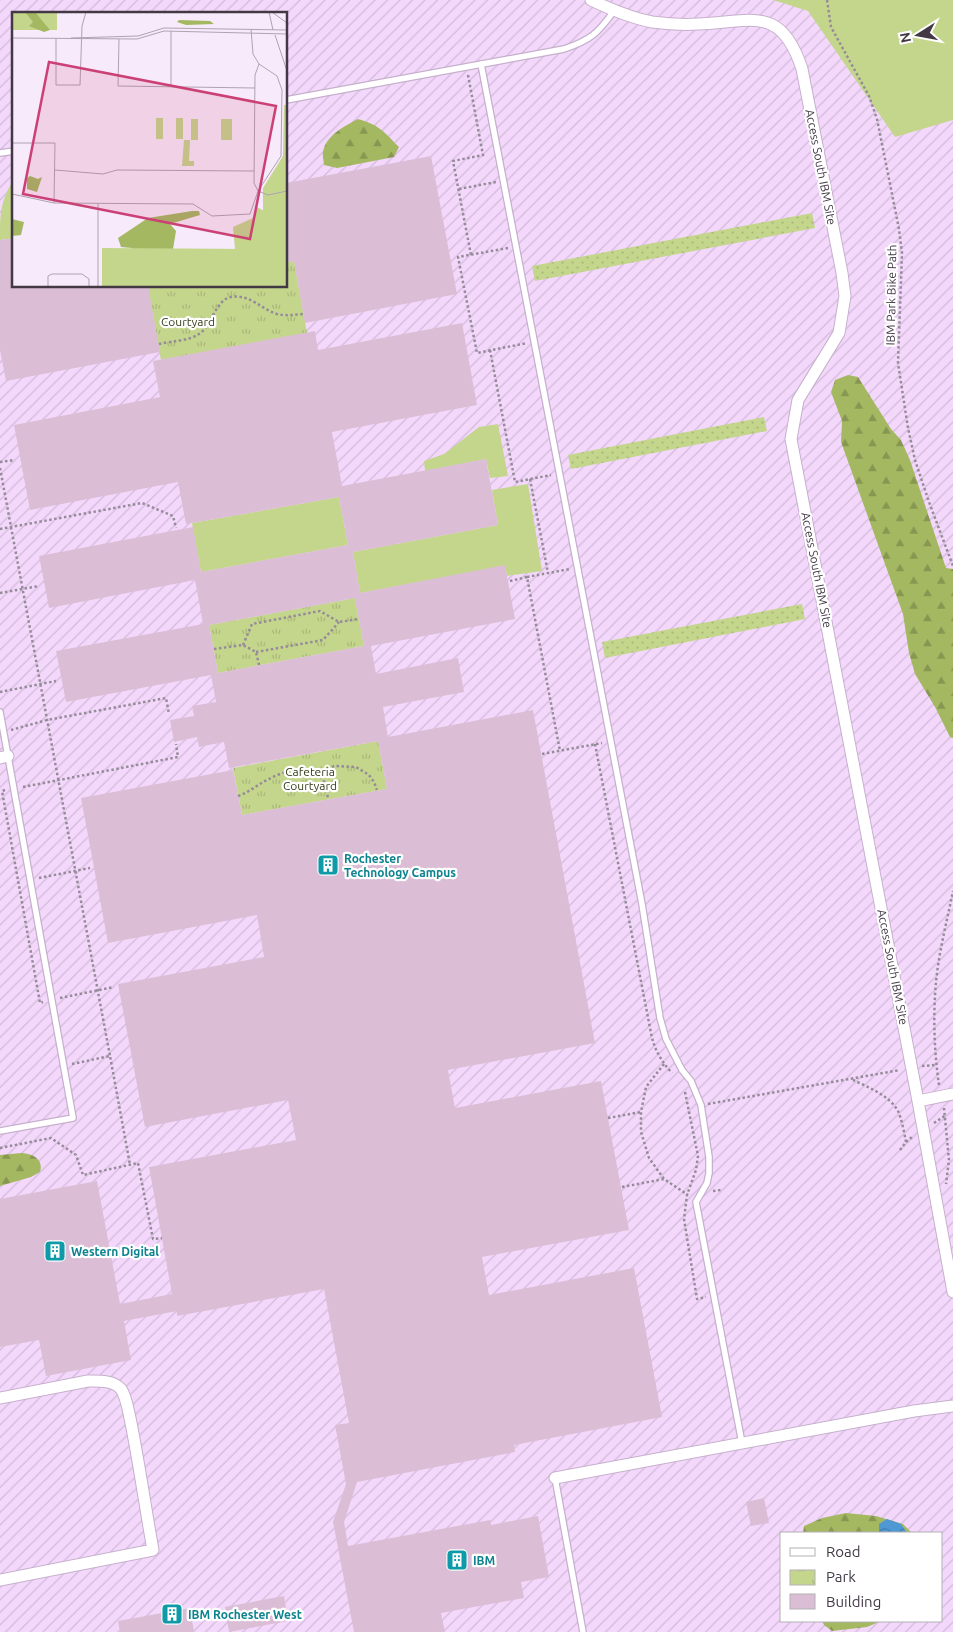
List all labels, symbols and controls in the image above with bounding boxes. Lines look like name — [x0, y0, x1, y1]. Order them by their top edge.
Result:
north arrow — [893, 10, 943, 60]
inset map — [12, 12, 288, 288]
text: N — [896, 31, 914, 44]
street label: Access South IBM Site — [803, 108, 839, 226]
street label: IBM Park Bike Path — [884, 244, 898, 346]
park label: Courtyard — [161, 315, 215, 328]
street label: Access South IBM Site — [799, 511, 835, 629]
park label: Cafeteria Courtyard — [283, 765, 337, 792]
place label: Rochester Technology Campus — [344, 852, 456, 879]
building icon: Rochester Technology Campus — [316, 853, 340, 877]
street label: Access South IBM Site — [875, 908, 911, 1026]
building icon: Western Digital — [43, 1239, 67, 1263]
place label: Western Digital — [71, 1245, 159, 1258]
legend — [780, 1532, 943, 1622]
text: Road — [826, 1543, 861, 1560]
building icon: IBM — [445, 1548, 469, 1572]
place label: IBM — [473, 1554, 495, 1567]
text: Park — [826, 1568, 856, 1585]
text: Building — [826, 1593, 881, 1610]
building icon: IBM Rochester West — [160, 1602, 184, 1626]
place label: IBM Rochester West — [188, 1608, 302, 1621]

